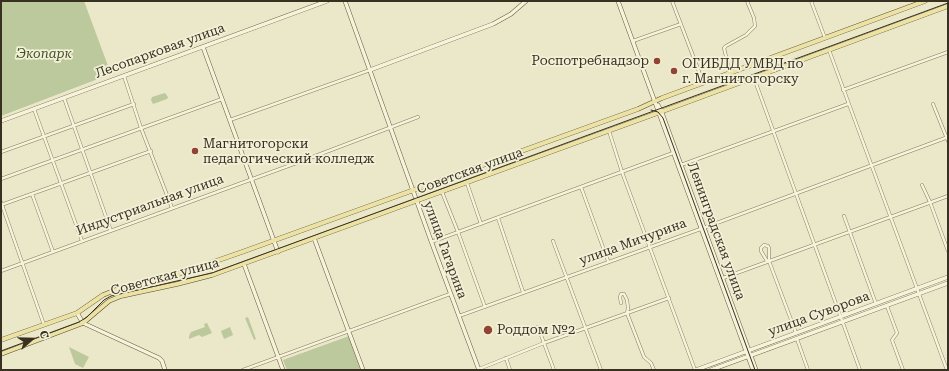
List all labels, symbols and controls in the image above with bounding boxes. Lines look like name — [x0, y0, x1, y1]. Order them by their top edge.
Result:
street label: Лесопарковая улица — [93, 20, 227, 82]
park label: Экопарк — [16, 46, 72, 62]
place label: Роспотребнадзор — [532, 53, 649, 69]
marker: Роспотребнадзор — [652, 56, 662, 66]
place label: ОГИБДД УМВД по г. Магнитогорску — [682, 56, 803, 87]
marker: ОГИБДД УМВД по г. Магнитогорску — [669, 66, 679, 76]
place label: Магнитогорски педагогический колледж — [203, 136, 375, 167]
street label: Советская улица — [415, 145, 525, 197]
marker: Магнитогорски педагогический колледж — [190, 146, 200, 156]
street label: Ленинградская улица — [684, 160, 748, 302]
street label: Индустриальная улица — [74, 171, 226, 239]
street label: улица Гагарина — [420, 199, 470, 301]
street label: улица Мичурина — [577, 215, 689, 269]
street label: Советская улица — [109, 255, 221, 299]
street label: улица Суворова — [766, 288, 872, 340]
north arrow — [12, 319, 52, 359]
place label: Роддом №2 — [497, 322, 575, 338]
marker: Роддом №2 — [482, 324, 494, 336]
text: С — [36, 329, 51, 341]

